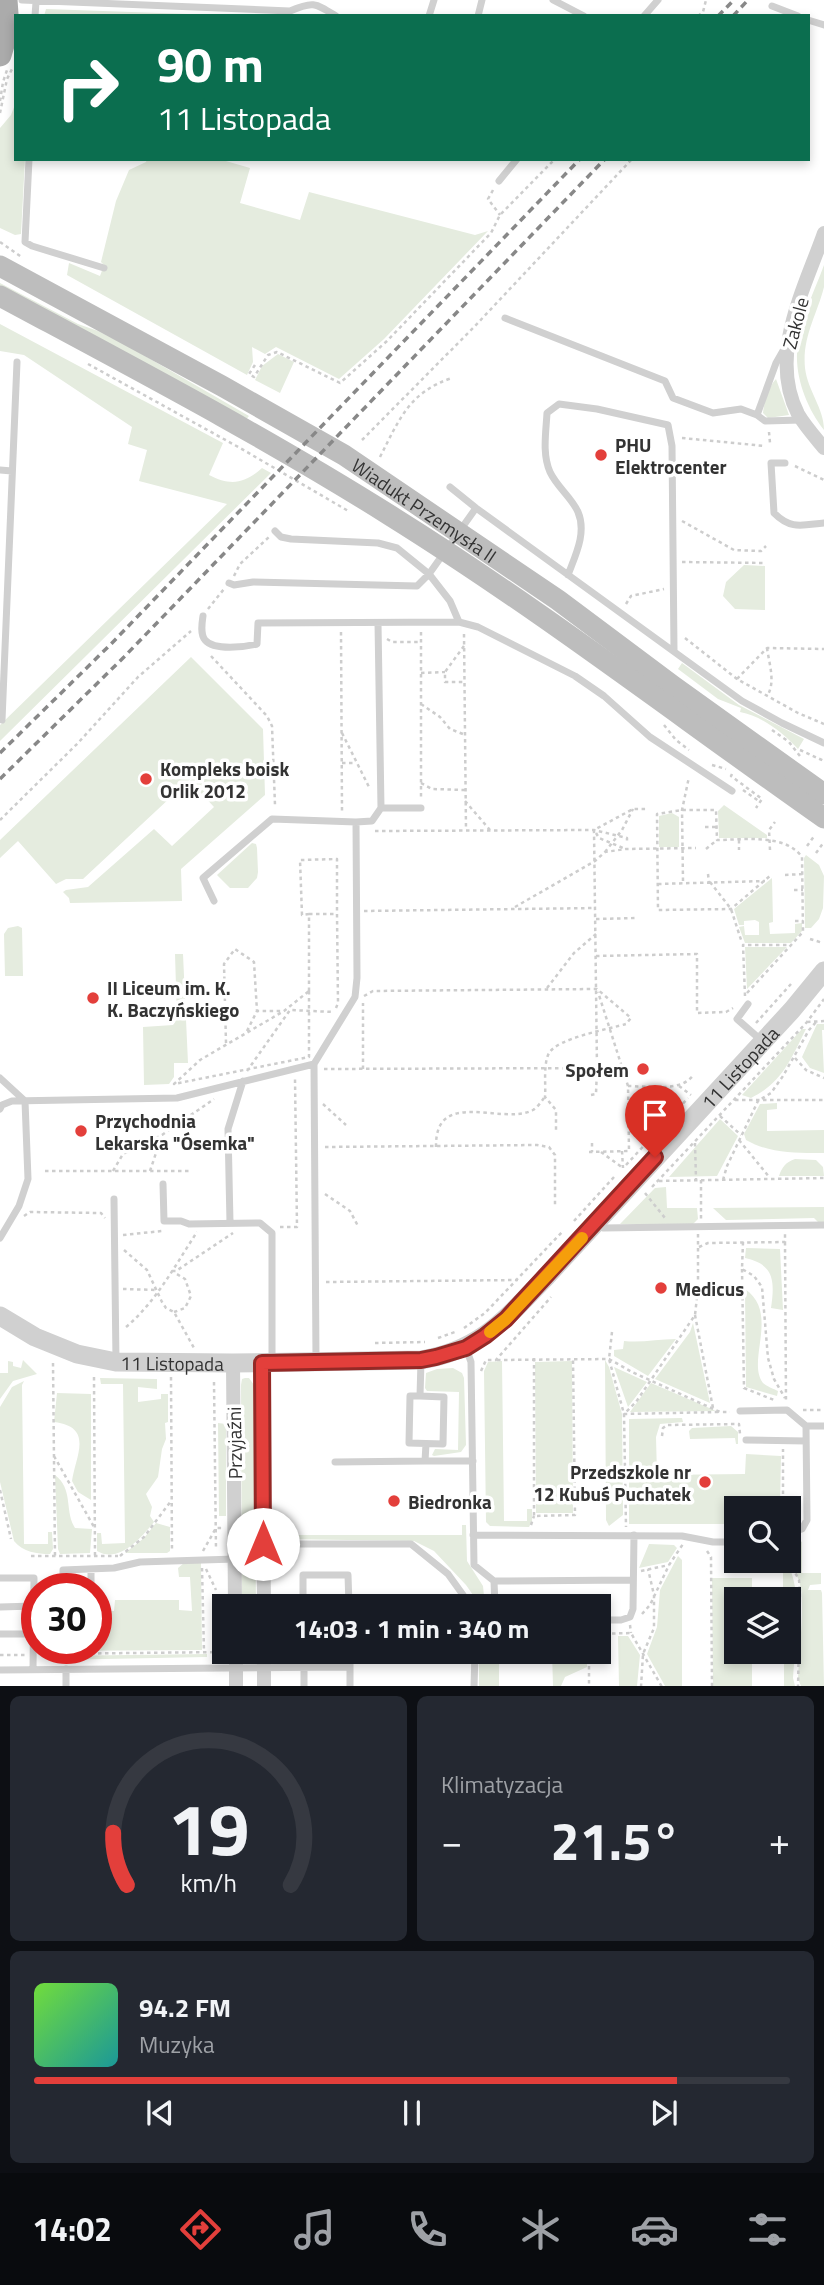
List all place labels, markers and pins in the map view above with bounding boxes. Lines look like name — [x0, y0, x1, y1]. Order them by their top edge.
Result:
place label: PHU Elektrocenter — [615, 430, 727, 481]
marker: PHU Elektrocenter — [593, 447, 609, 463]
place label: Kompleks boisk Orlik 2012 — [160, 754, 289, 805]
marker: Kompleks boisk Orlik 2012 — [138, 771, 154, 787]
place label: II Liceum im. K. K. Baczyńskiego — [107, 973, 239, 1024]
marker: II Liceum im. K. K. Baczyńskiego — [85, 990, 101, 1006]
place label: Społem — [565, 1055, 629, 1084]
marker: Społem — [635, 1061, 651, 1077]
pin — [625, 1085, 685, 1157]
place label: Przychodnia Lekarska "Ósemka" — [95, 1106, 255, 1157]
marker: Przychodnia Lekarska "Ósemka" — [73, 1123, 89, 1139]
place label: Medicus — [675, 1274, 744, 1303]
marker: Medicus — [653, 1280, 669, 1296]
place label: Przedszkole nr 12 Kubuś Puchatek — [533, 1457, 691, 1508]
marker: Przedszkole nr 12 Kubuś Puchatek — [697, 1474, 713, 1490]
place label: Biedronka — [408, 1487, 492, 1516]
marker: Biedronka — [386, 1493, 402, 1509]

